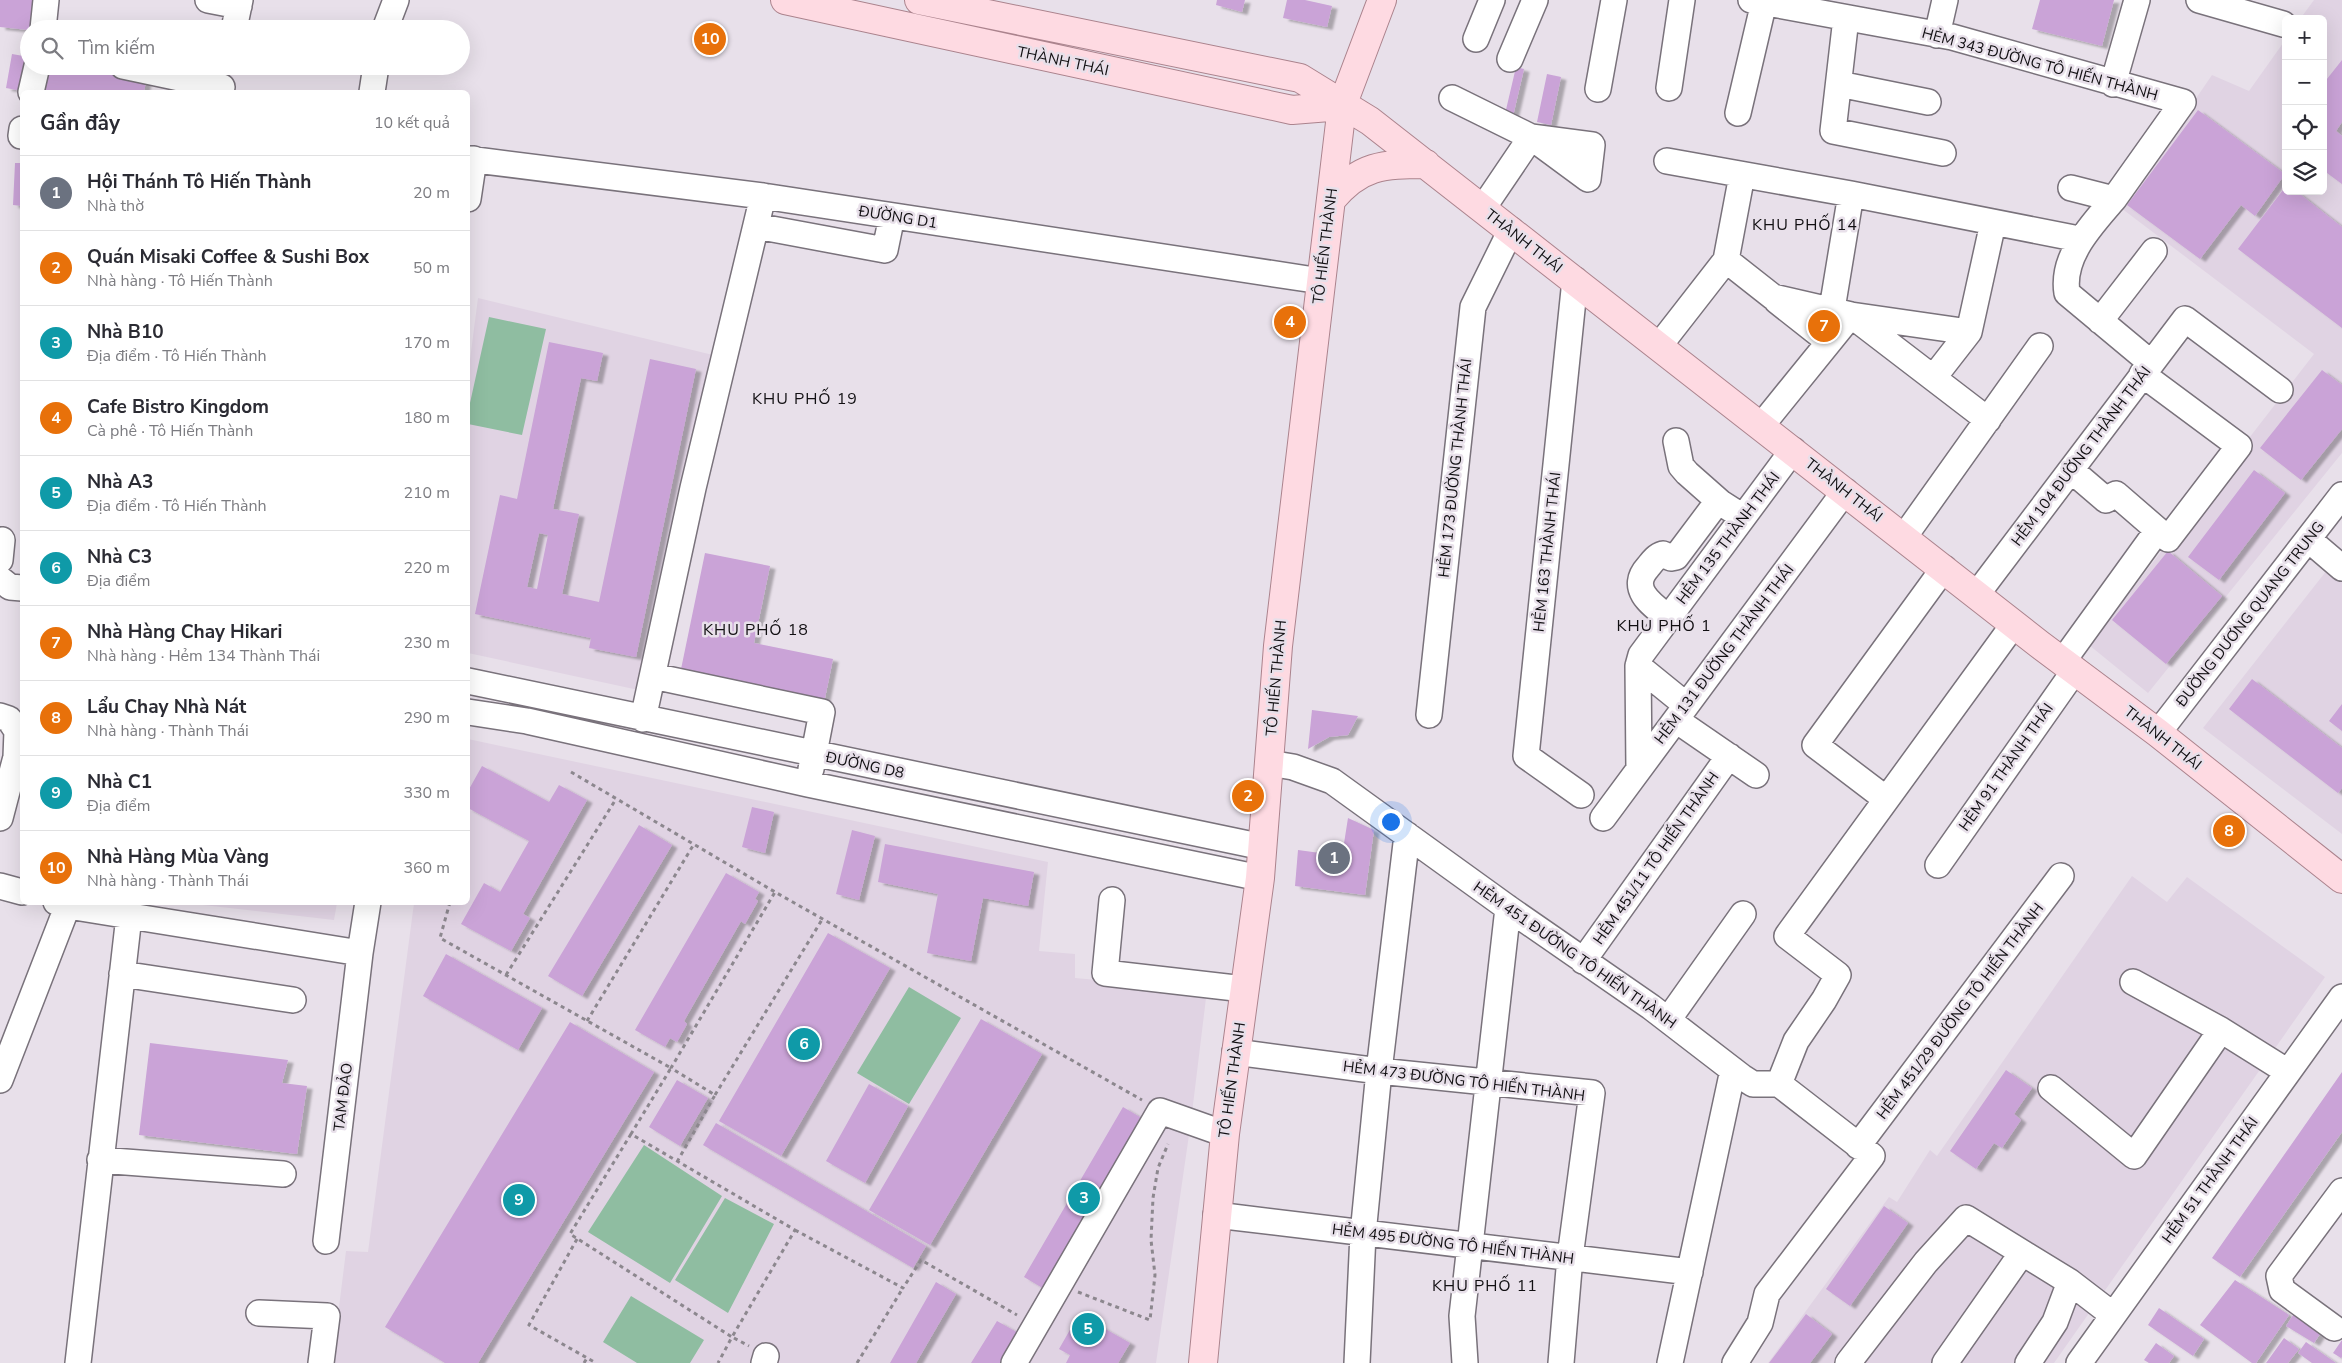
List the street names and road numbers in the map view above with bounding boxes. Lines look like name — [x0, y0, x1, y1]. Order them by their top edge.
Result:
street label: HẺM 343 ĐƯỜNG TÔ HIẾN THÀNH — [1920, 21, 2161, 105]
street label: THÀNH THÁI — [1015, 42, 1111, 80]
street label: TÔ HIẾN THÀNH — [1306, 187, 1342, 305]
street label: ĐƯỜNG D1 — [856, 200, 939, 233]
street label: THÀNH THÁI — [1481, 204, 1567, 278]
street label: HẺM 173 ĐƯỜNG THÀNH THÁI — [1433, 357, 1476, 578]
street label: HẺM 104 ĐƯỜNG THÀNH THÁI — [2006, 361, 2155, 550]
street label: THÀNH THÁI — [1801, 453, 1887, 527]
street label: HẺM 135 THÀNH THÁI — [1672, 468, 1784, 608]
street label: HẺM 163 THÀNH THÁI — [1529, 471, 1565, 633]
street label: ĐƯỜNG DƯƠNG QUANG TRUNG — [2170, 517, 2329, 712]
street label: HẺM 131 ĐƯỜNG THÀNH THÁI — [1649, 559, 1798, 748]
street label: TÔ HIẾN THÀNH — [1259, 619, 1291, 737]
street label: HẺM 91 THÀNH THÁI — [1954, 699, 2058, 835]
street label: THÀNH THÁI — [2120, 701, 2206, 775]
street label: ĐƯỜNG D8 — [823, 746, 906, 783]
street label: HẺM 451/11 TÔ HIẾN THÀNH — [1587, 767, 1723, 948]
street label: HẺM 451 ĐƯỜNG TÔ HIẾN THÀNH — [1469, 875, 1682, 1033]
street label: HẺM 451/29 ĐƯỜNG TÔ HIẾN THÀNH — [1870, 898, 2048, 1123]
street label: TÔ HIẾN THÀNH — [1212, 1021, 1250, 1139]
street label: HẺM 473 ĐƯỜNG TÔ HIẾN THÀNH — [1342, 1054, 1586, 1106]
street label: TAM ĐẢO — [329, 1062, 357, 1132]
street label: HẺM 51 THÀNH THÁI — [2157, 1113, 2263, 1247]
street label: HẺM 495 ĐƯỜNG TÔ HIẾN THÀNH — [1331, 1217, 1575, 1269]

